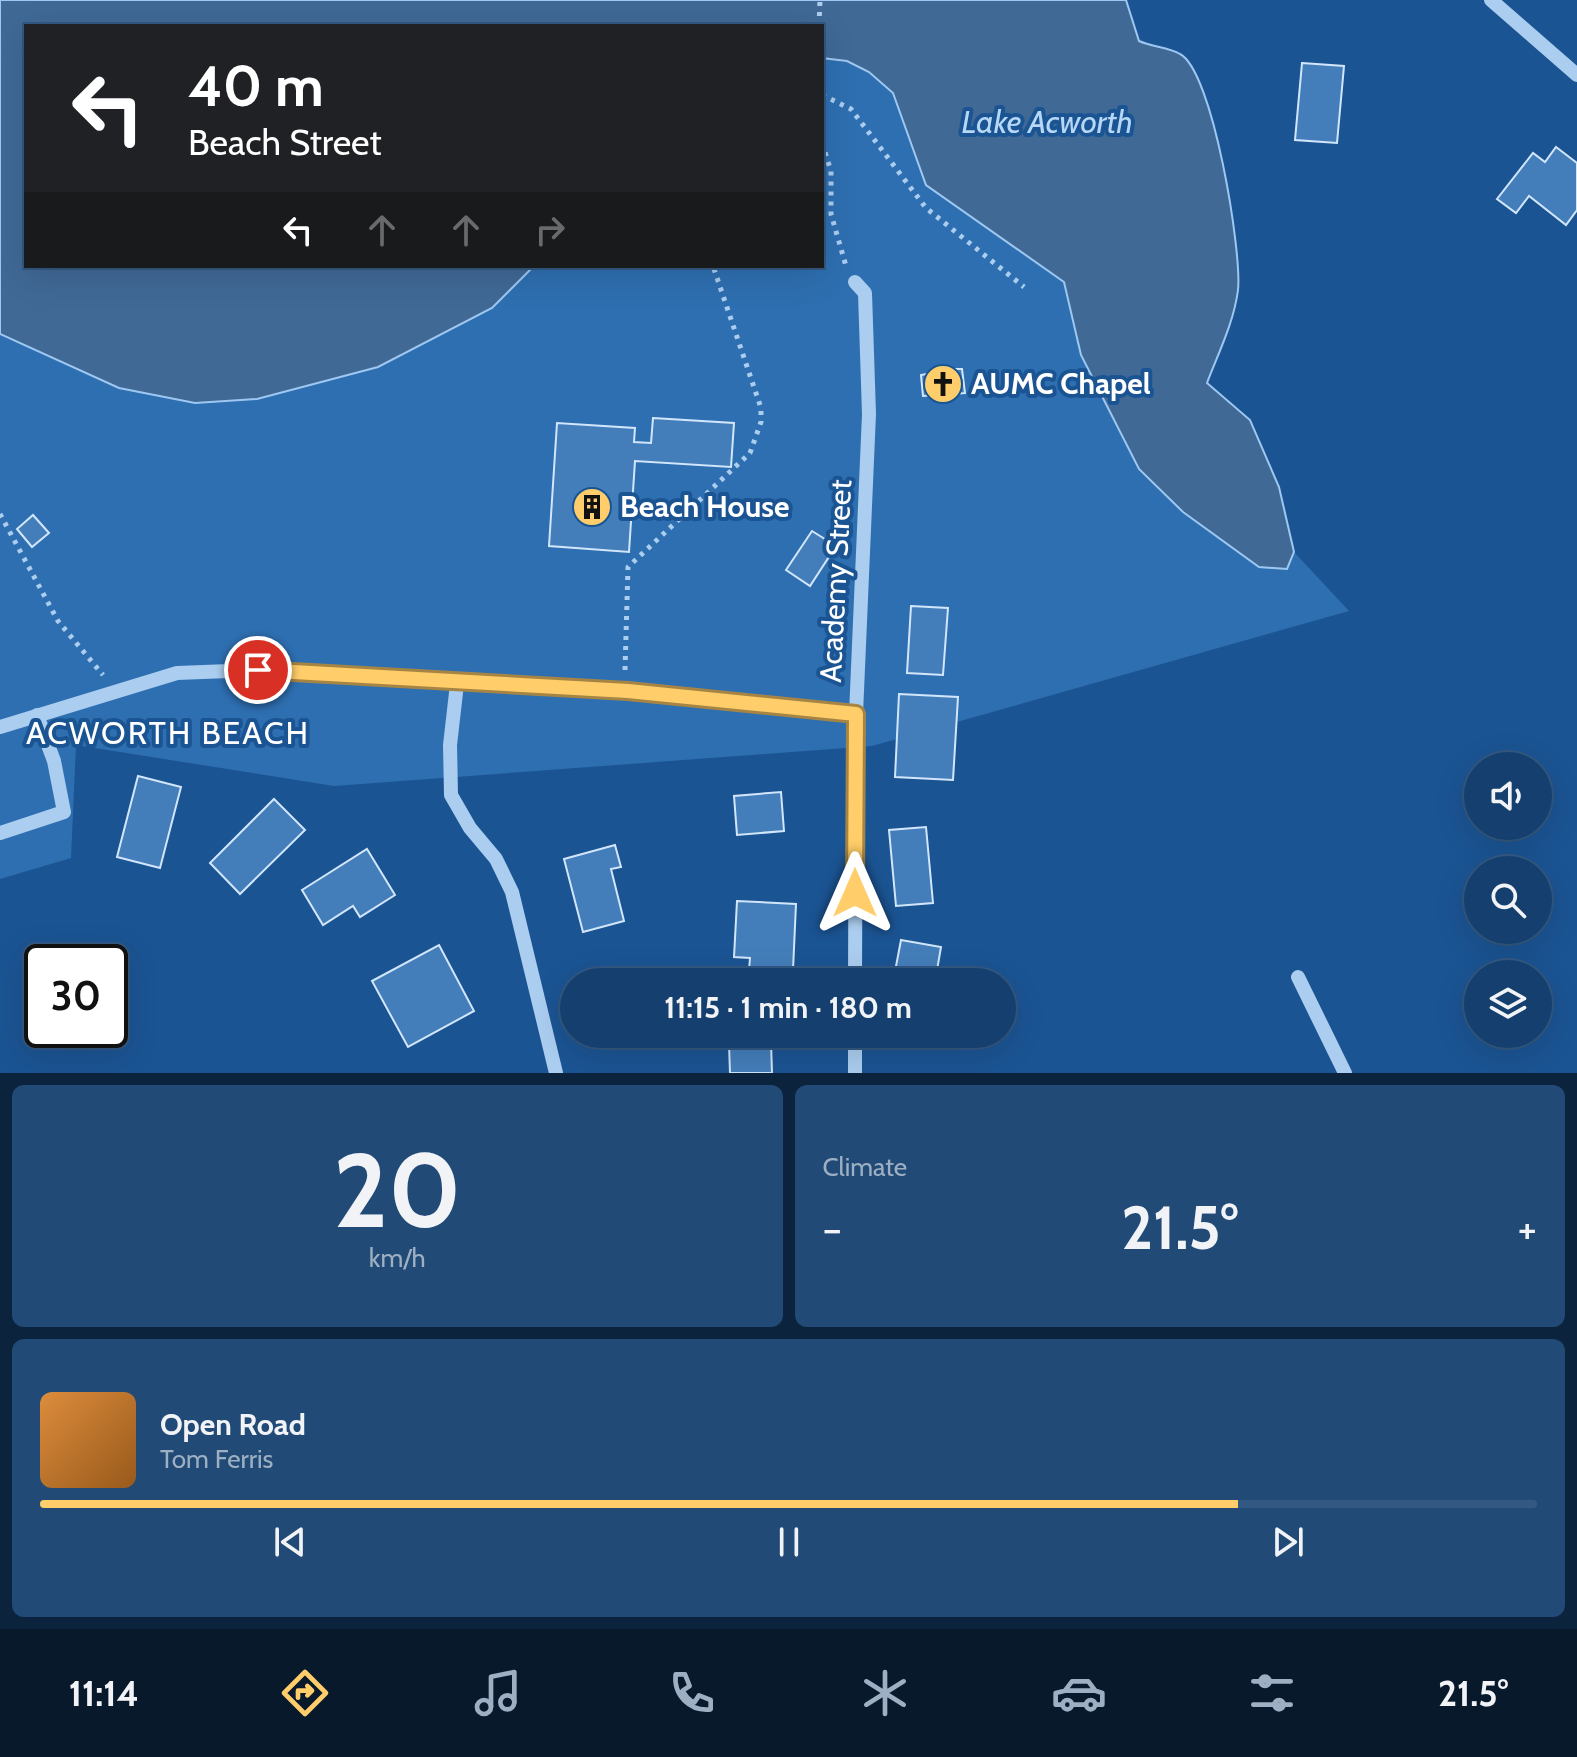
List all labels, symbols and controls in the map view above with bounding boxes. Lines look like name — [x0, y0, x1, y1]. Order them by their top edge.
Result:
text: 40 m — [188, 52, 324, 120]
icon: left — [56, 56, 160, 160]
water label: Lake Acworth — [961, 102, 1133, 141]
text: Beach Street — [188, 120, 382, 164]
icon: left — [276, 208, 320, 252]
icon: ahead — [360, 208, 404, 252]
icon: ahead — [444, 208, 488, 252]
icon: right — [528, 208, 572, 252]
church icon: AUMC Chapel — [922, 363, 964, 405]
place label: AUMC Chapel — [971, 365, 1151, 402]
street label: Academy Street — [812, 479, 859, 683]
building icon: Beach House — [571, 486, 613, 528]
place label: Beach House — [620, 488, 789, 525]
pin — [224, 636, 292, 704]
icon: arrive — [236, 648, 280, 692]
district label: ACWORTH BEACH — [26, 713, 310, 752]
map controls — [1464, 752, 1552, 1048]
button: sound — [1464, 752, 1552, 840]
position arrow — [813, 851, 897, 935]
button: search — [1464, 856, 1552, 944]
speed limit sign: 30 — [24, 944, 128, 1048]
button: layers — [1464, 960, 1552, 1048]
text: 11:15 · 1 min · 180 m — [664, 989, 912, 1026]
text: 20 — [333, 1127, 461, 1253]
text: Climate — [823, 1151, 907, 1183]
text: 21.5° — [1121, 1191, 1238, 1264]
text: − — [823, 1202, 842, 1255]
text: + — [1518, 1202, 1537, 1255]
text: km/h — [369, 1242, 426, 1274]
text: Open Road — [160, 1406, 306, 1443]
text: Tom Ferris — [160, 1443, 273, 1475]
icon: previous — [268, 1520, 312, 1564]
icon: pause — [767, 1520, 811, 1564]
icon: next — [1266, 1520, 1310, 1564]
icon: directions — [277, 1665, 333, 1721]
icon: music — [470, 1665, 526, 1721]
icon: phone — [664, 1665, 720, 1721]
icon: climate — [857, 1665, 913, 1721]
icon: car — [1051, 1665, 1107, 1721]
icon: filters — [1244, 1665, 1300, 1721]
text: 11:14 — [69, 1671, 139, 1715]
text: 21.5° — [1438, 1671, 1508, 1715]

